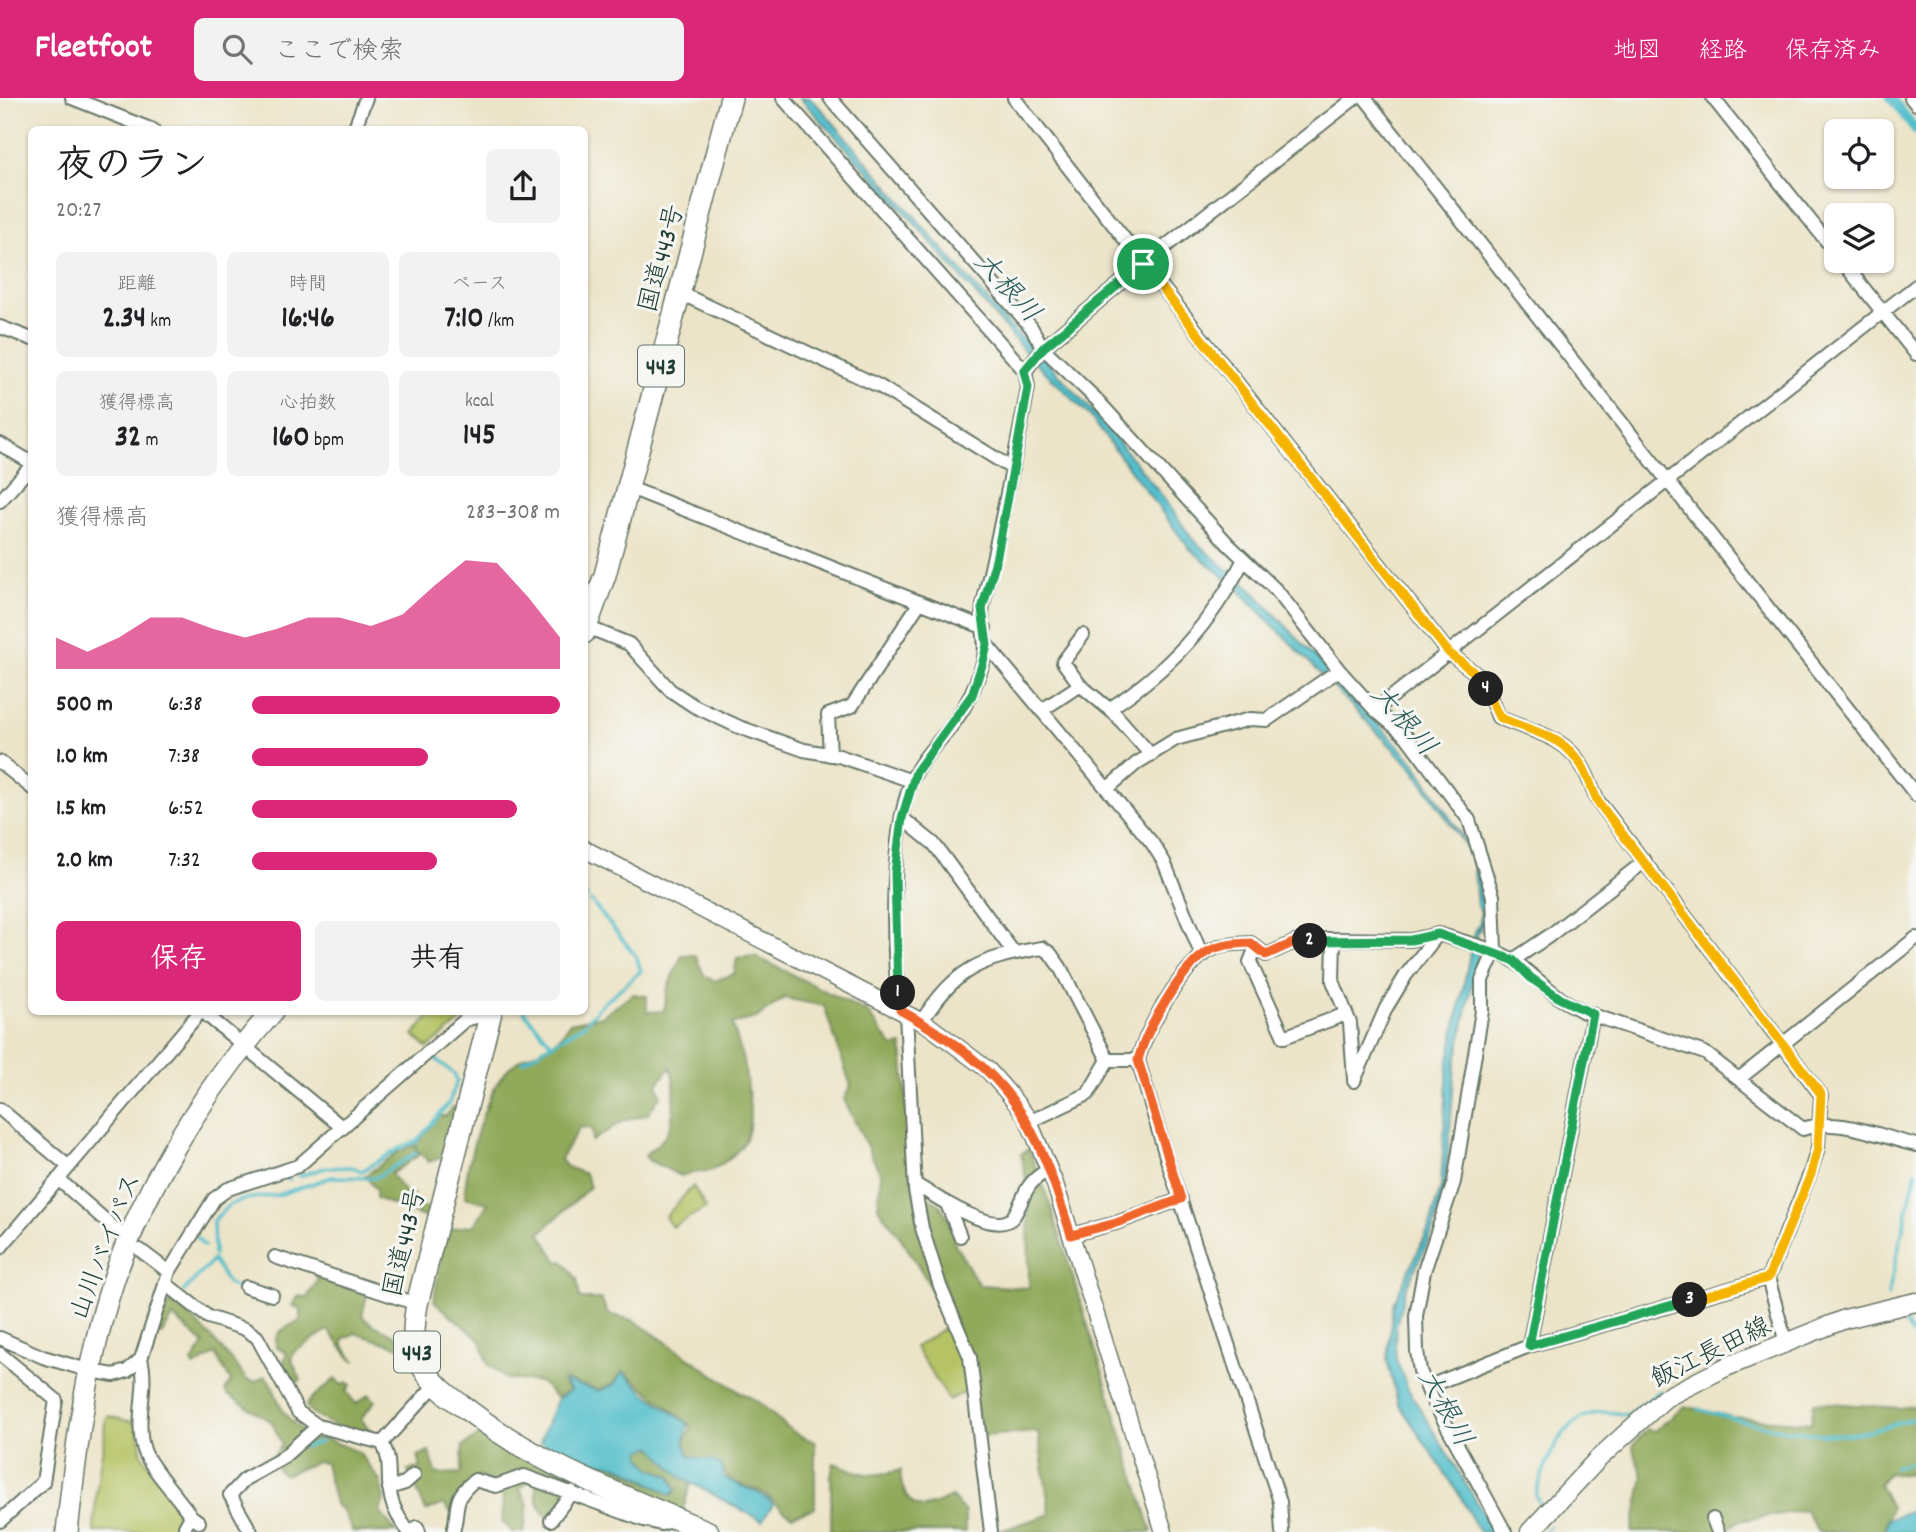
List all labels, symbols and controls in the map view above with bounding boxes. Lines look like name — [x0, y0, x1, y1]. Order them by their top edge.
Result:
search box — [194, 18, 684, 81]
text: Fleetfoot — [35, 26, 152, 73]
icon: search — [218, 30, 256, 68]
text: ここで検索 — [274, 34, 404, 71]
text: 地図 — [1613, 35, 1661, 69]
text: 経路 — [1699, 35, 1747, 69]
text: 保存済み — [1785, 35, 1881, 69]
map controls — [1824, 119, 1894, 273]
button: locate — [1824, 119, 1894, 189]
text: 夜のラン — [56, 141, 208, 196]
button: share — [486, 149, 560, 223]
text: 20:27 — [56, 195, 101, 228]
street label: 国道443号 — [631, 200, 696, 317]
button: layers — [1824, 203, 1894, 273]
pin — [1113, 234, 1173, 294]
water label: 大根川 — [962, 245, 1048, 334]
icon: arrive — [1124, 245, 1162, 283]
text: 距離 — [118, 272, 156, 299]
text: 時間 — [289, 272, 327, 299]
text: ペース — [451, 272, 507, 299]
text: 2.34 — [102, 299, 146, 342]
text: 16:46 — [281, 299, 335, 342]
text: 7:10 — [444, 299, 484, 342]
text: km — [146, 309, 171, 336]
text: /km — [484, 309, 514, 336]
road number: 443 — [638, 345, 684, 386]
text: kcal — [465, 389, 494, 416]
text: 獲得標高 — [99, 391, 175, 418]
text: 心拍数 — [279, 391, 337, 418]
text: 145 — [463, 416, 496, 459]
text: 32 — [115, 418, 141, 461]
text: 160 — [272, 418, 310, 461]
text: m — [141, 428, 159, 455]
text: bpm — [310, 428, 344, 455]
text: 283–308 m — [466, 497, 560, 530]
text: 獲得標高 — [56, 503, 148, 536]
pin: 4 — [1468, 672, 1504, 706]
text: 4 — [1482, 675, 1489, 702]
water label: 大根川 — [1359, 677, 1444, 767]
text: 500 m — [56, 689, 113, 722]
text: 6:38 — [168, 689, 203, 722]
text: 1.0 km — [56, 741, 108, 774]
text: 7:38 — [168, 741, 200, 774]
text: 1.5 km — [56, 793, 106, 826]
text: 6:52 — [168, 793, 204, 826]
text: 2.0 km — [56, 845, 113, 878]
text: 7:32 — [168, 845, 201, 878]
button: 保存 — [56, 921, 301, 1001]
button: 共有 — [315, 921, 560, 1001]
pin: 2 — [1292, 924, 1328, 958]
text: 2 — [1305, 927, 1314, 954]
pin: 1 — [880, 976, 916, 1010]
text: 1 — [895, 979, 900, 1006]
street label: 山川バイパス — [62, 1168, 152, 1326]
street label: 国道443号 — [376, 1184, 437, 1301]
pin: 3 — [1672, 1282, 1708, 1318]
text: 3 — [1685, 1286, 1694, 1313]
street label: 飯江長田線 — [1645, 1309, 1778, 1399]
road number: 443 — [394, 1332, 440, 1372]
water label: 大根川 — [1405, 1363, 1480, 1456]

